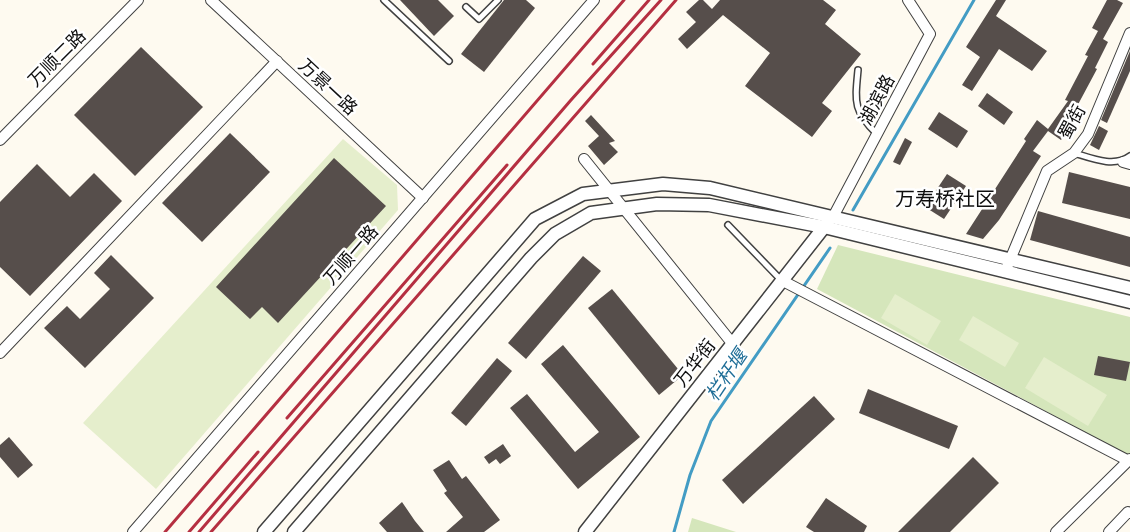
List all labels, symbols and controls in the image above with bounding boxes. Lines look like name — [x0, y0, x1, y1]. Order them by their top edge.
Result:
street label: 万顺二路 — [22, 23, 92, 93]
street label: 万景一路 — [292, 53, 363, 122]
street label: 湖滨路 — [853, 70, 902, 130]
street label: 蜀街 — [1052, 100, 1093, 145]
district label: 万寿桥社区 — [895, 185, 995, 215]
street label: 万顺一路 — [318, 219, 385, 291]
street label: 万华街 — [668, 334, 723, 393]
water label: 栏杆堰 — [699, 342, 757, 408]

